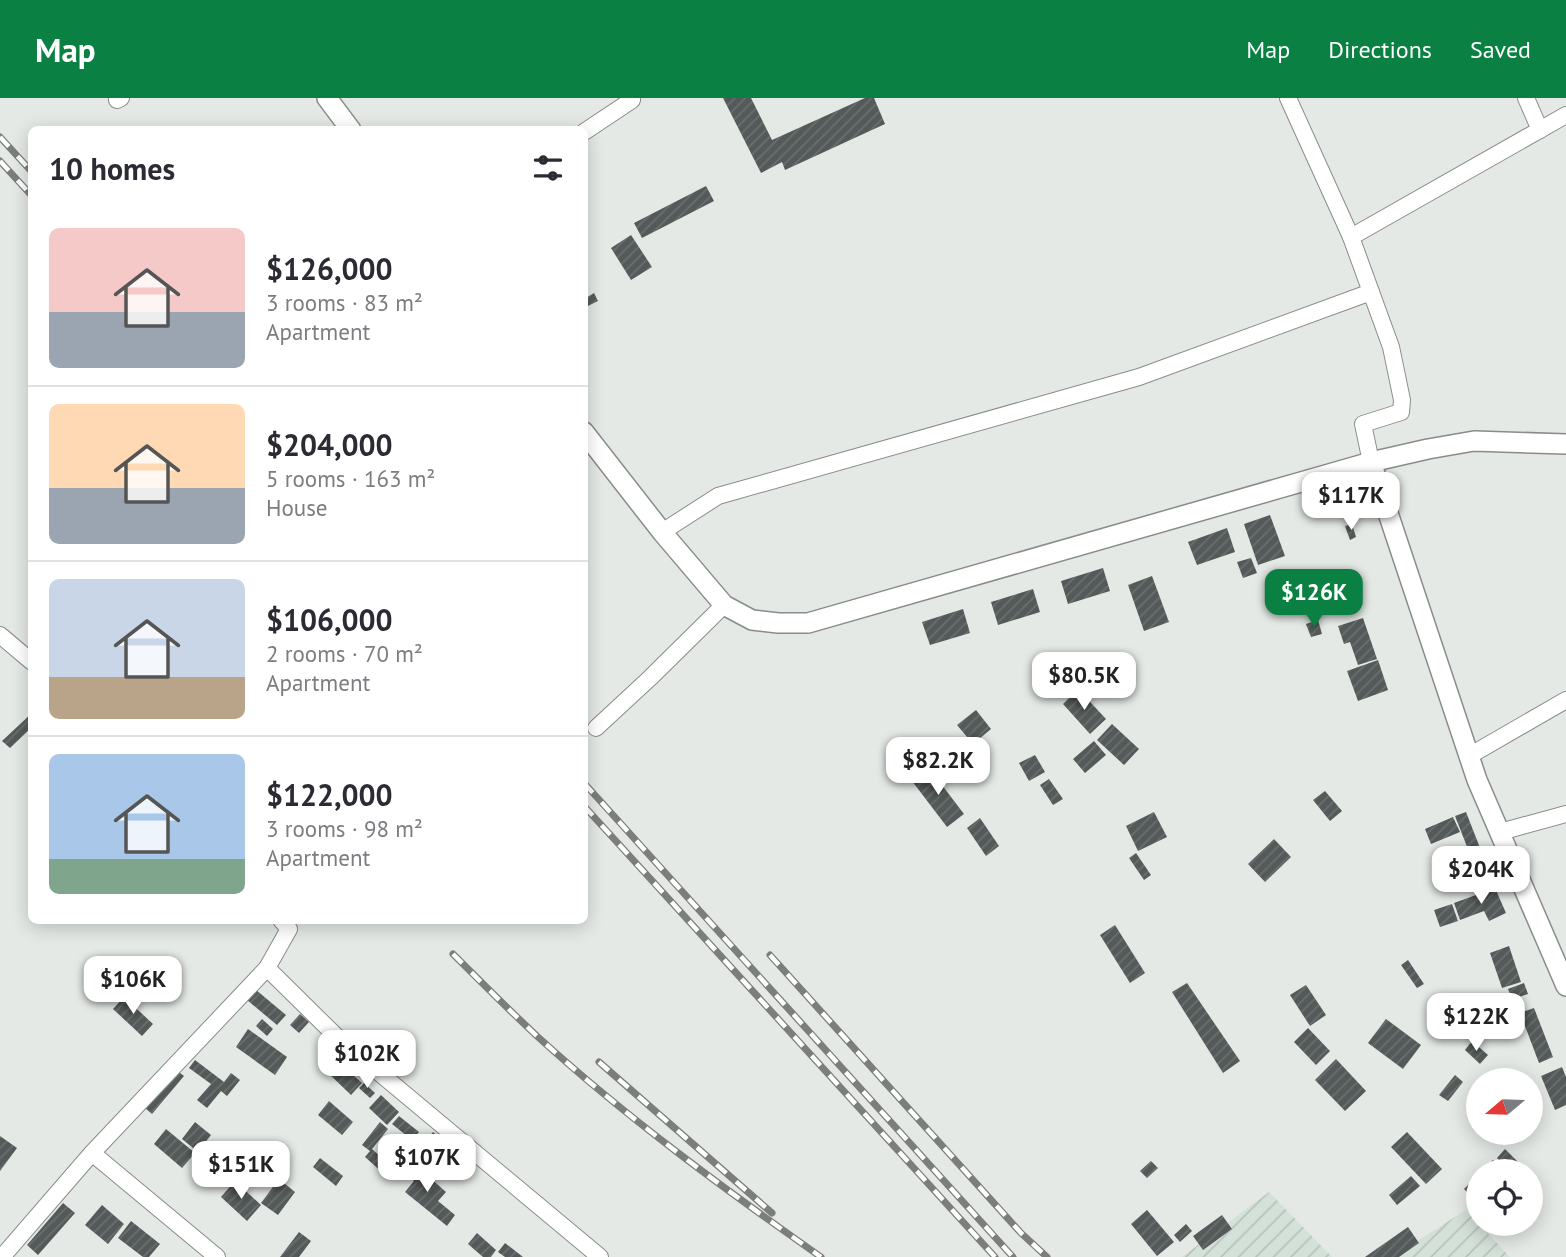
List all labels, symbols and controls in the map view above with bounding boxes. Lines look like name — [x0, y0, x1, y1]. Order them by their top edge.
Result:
text: Map — [35, 28, 96, 71]
text: Map — [1246, 34, 1290, 65]
text: Directions — [1328, 34, 1432, 65]
text: Saved — [1470, 34, 1531, 65]
text: 10 homes — [49, 149, 175, 188]
icon: filters — [529, 149, 567, 187]
text: $126,000 — [266, 249, 393, 288]
icon: home — [105, 256, 189, 340]
text: 3 rooms · 83 m² — [266, 288, 423, 317]
text: Apartment — [266, 317, 370, 346]
text: $204,000 — [266, 425, 393, 464]
icon: home — [105, 432, 189, 516]
text: 5 rooms · 163 m² — [266, 464, 435, 493]
pin: $117K — [1302, 472, 1400, 532]
text: $117K — [1318, 480, 1384, 509]
text: House — [266, 493, 328, 522]
pin: $126K — [1265, 570, 1363, 629]
text: $126K — [1281, 577, 1347, 606]
text: $106,000 — [266, 600, 393, 639]
icon: home — [105, 607, 189, 691]
text: 2 rooms · 70 m² — [266, 639, 423, 668]
pin: $80.5K — [1027, 652, 1141, 712]
text: $80.5K — [1048, 660, 1120, 689]
text: Apartment — [266, 668, 370, 697]
pin: $82.2K — [881, 738, 995, 797]
text: $82.2K — [902, 745, 974, 774]
text: $122,000 — [266, 775, 393, 814]
icon: home — [105, 782, 189, 866]
text: 3 rooms · 98 m² — [266, 814, 423, 843]
text: Apartment — [266, 843, 370, 872]
pin: $204K — [1432, 846, 1530, 906]
text: $204K — [1448, 854, 1514, 883]
pin: $106K — [84, 956, 182, 1016]
text: $106K — [100, 964, 166, 993]
pin: $122K — [1427, 993, 1525, 1053]
text: $122K — [1443, 1001, 1509, 1030]
pin: $102K — [318, 1030, 416, 1090]
text: $102K — [334, 1038, 400, 1067]
north arrow — [1466, 1068, 1544, 1144]
map controls — [1466, 1068, 1543, 1236]
pin: $107K — [378, 1134, 476, 1194]
pin: $151K — [192, 1142, 290, 1201]
text: $107K — [394, 1142, 460, 1171]
text: $151K — [208, 1149, 274, 1178]
button: locate — [1466, 1159, 1543, 1236]

